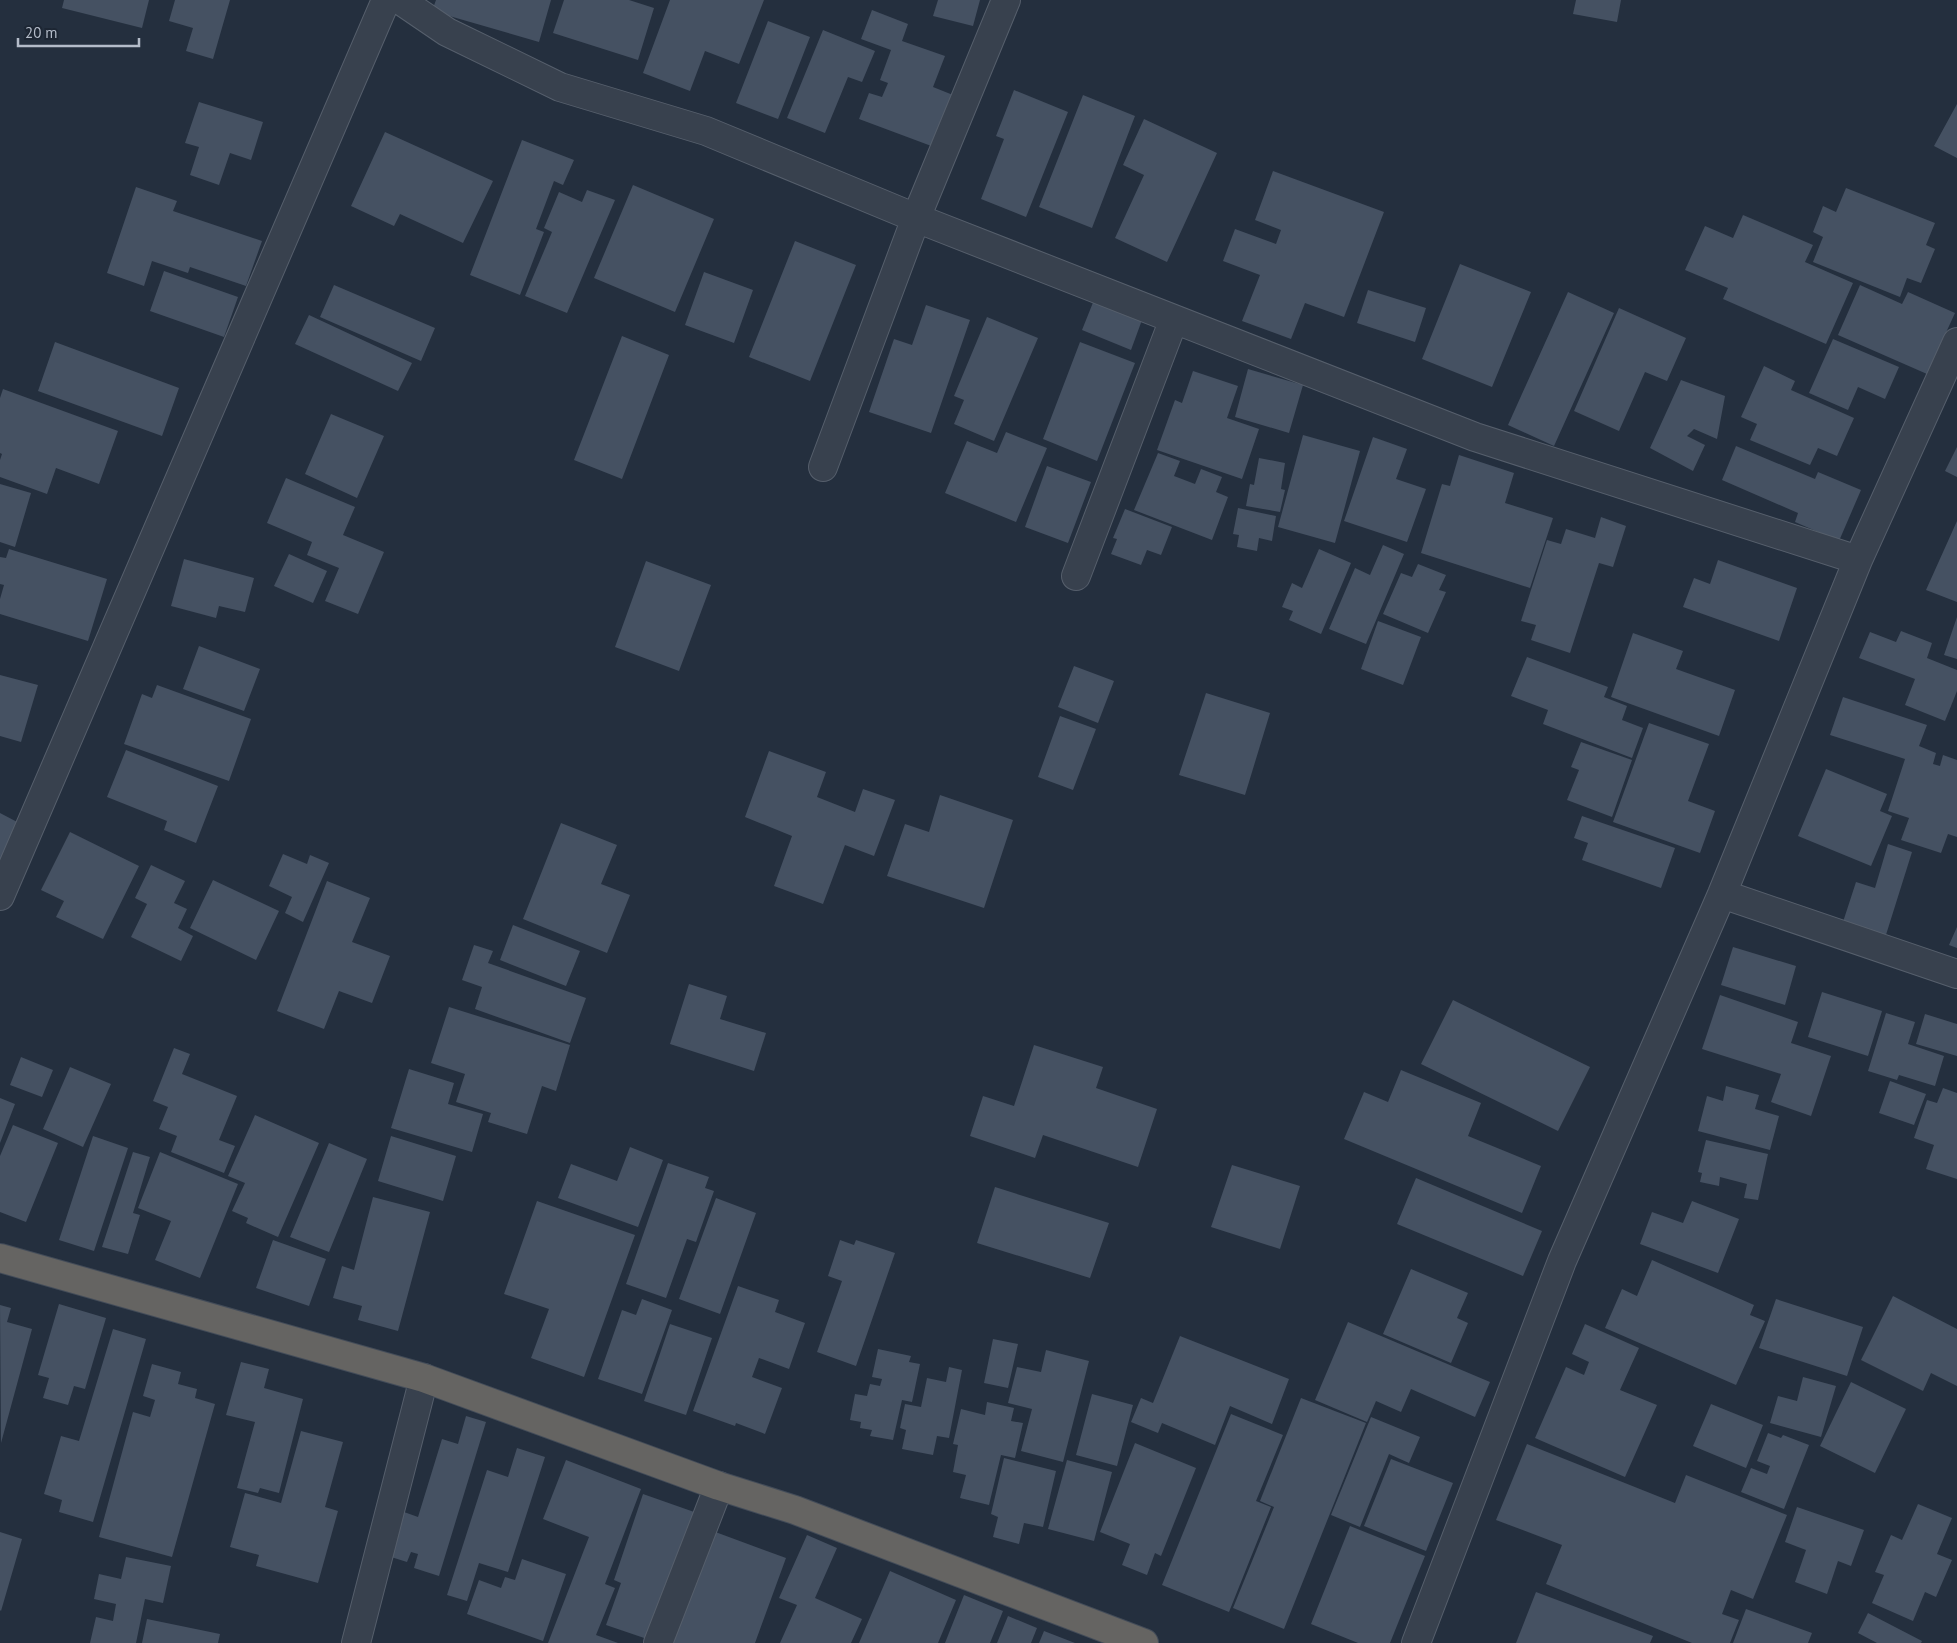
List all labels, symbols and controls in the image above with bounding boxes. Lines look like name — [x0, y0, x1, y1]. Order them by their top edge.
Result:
scale bar — [18, 15, 139, 47]
text: 20 m — [25, 23, 58, 42]

